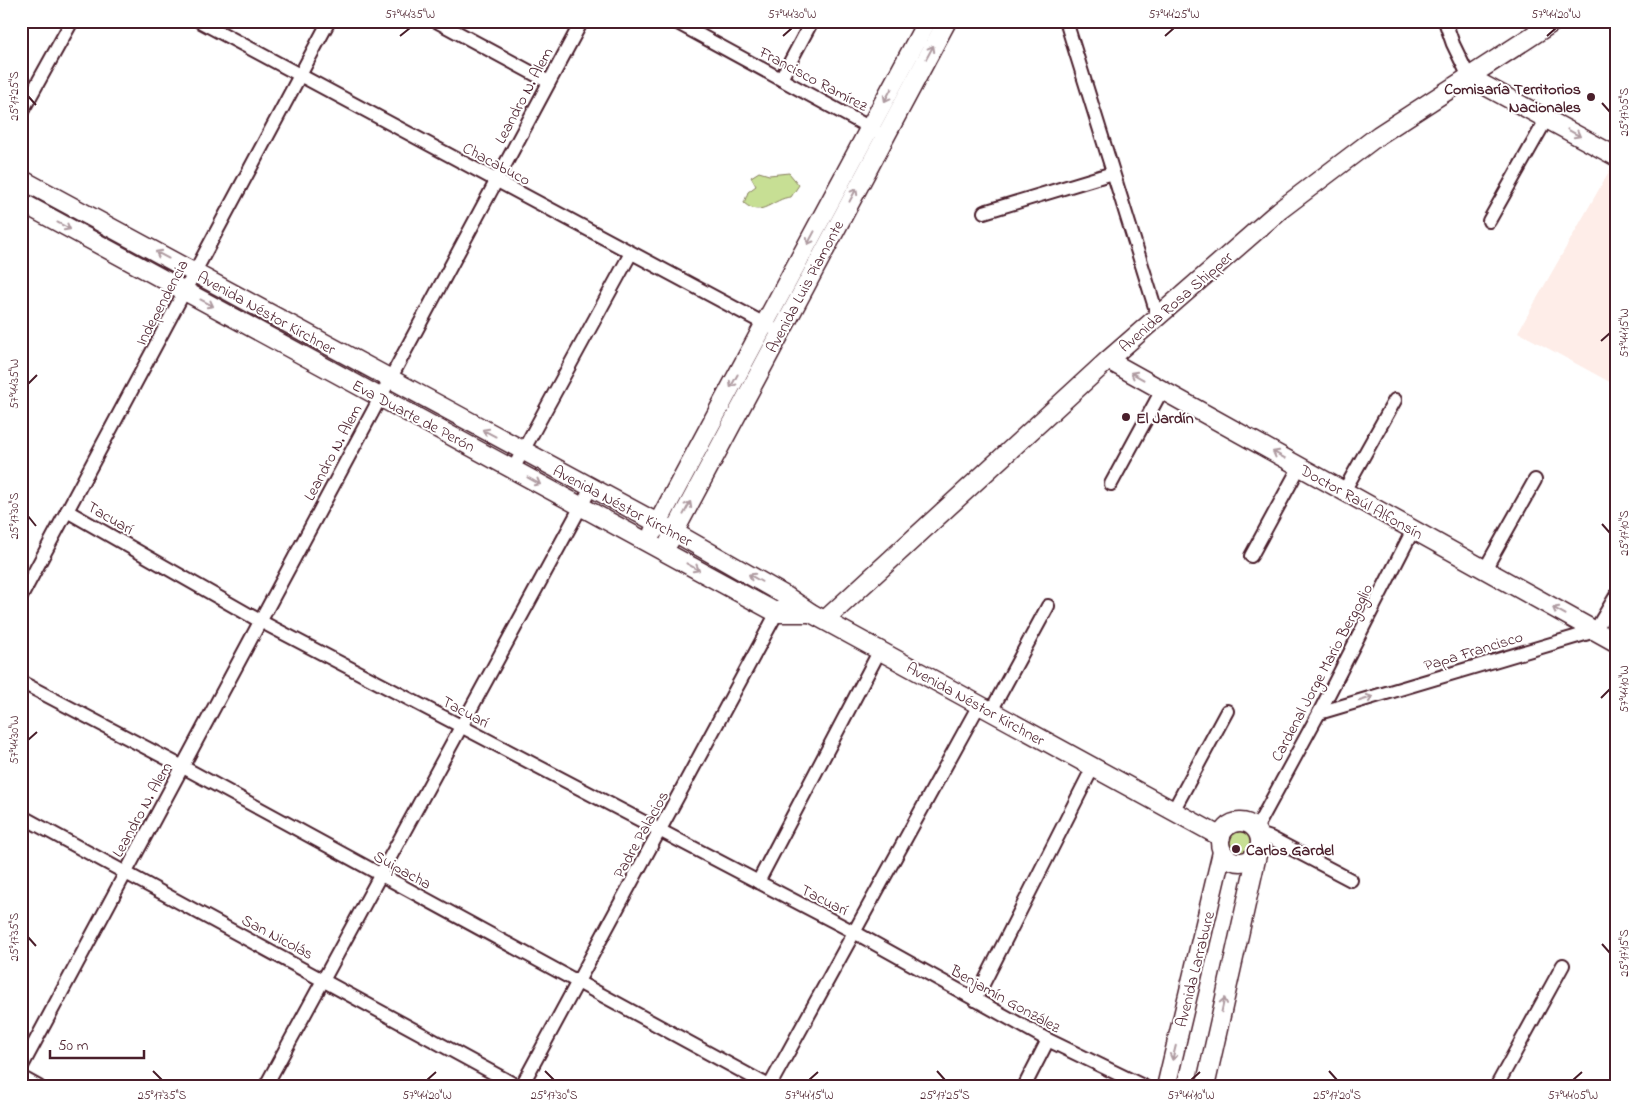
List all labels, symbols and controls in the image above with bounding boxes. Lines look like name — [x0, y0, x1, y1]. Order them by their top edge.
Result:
text: 57°44'35"W — [385, 6, 435, 24]
text: 57°44'30"W — [768, 6, 816, 24]
text: 57°44'25"W — [1148, 6, 1200, 24]
text: 57°44'20"W — [1531, 6, 1581, 24]
street label: Francisco Ramírez — [754, 41, 872, 119]
street label: Leandro N. Alem — [489, 43, 560, 148]
one-way arrow — [926, 45, 936, 59]
text: 25°17'25"S — [6, 71, 24, 121]
place label: Comisaría Territorios Nacionales — [1444, 78, 1581, 120]
one-way arrow — [882, 87, 892, 102]
text: 25°17'05"S — [1616, 87, 1634, 136]
marker: Comisaría Territorios Nacionales — [1585, 91, 1597, 103]
one-way arrow — [1566, 128, 1581, 138]
street label: Chacabuco — [458, 137, 534, 193]
one-way arrow — [849, 188, 859, 202]
street label: Avenida Luis Piamonte — [761, 216, 851, 358]
one-way arrow — [56, 221, 71, 231]
one-way arrow — [806, 231, 816, 246]
street label: Avenida Rosa Shipper — [1114, 246, 1239, 359]
one-way arrow — [154, 250, 169, 260]
street label: Independencia — [130, 256, 195, 350]
street label: Avenida Néstor Kirchner — [192, 266, 340, 362]
one-way arrow — [199, 299, 214, 308]
text: 57°44'15"W — [1616, 309, 1634, 357]
text: 57°44'35"W — [6, 359, 24, 409]
one-way arrow — [1130, 371, 1145, 381]
street label: Eva Duarte de Perón — [347, 374, 479, 459]
one-way arrow — [729, 374, 739, 389]
street label: Leandro N. Alem — [298, 400, 369, 505]
place label: El Jardín — [1136, 407, 1194, 431]
marker: El Jardín — [1120, 411, 1132, 423]
one-way arrow — [482, 427, 497, 437]
one-way arrow — [1272, 450, 1287, 460]
street label: Doctor Raúl Alfonsín — [1294, 459, 1427, 547]
street label: Avenida Néstor Kirchner — [548, 460, 696, 554]
one-way arrow — [527, 476, 542, 486]
text: 25°17'30"S — [6, 492, 24, 539]
street label: Tacuarí — [82, 496, 138, 542]
one-way arrow — [683, 501, 692, 516]
text: 25°17'10"S — [1616, 510, 1634, 556]
one-way arrow — [685, 562, 699, 572]
one-way arrow — [748, 572, 762, 582]
street label: Cardenal Jorge Mario Bergoglio — [1266, 580, 1380, 766]
one-way arrow — [1552, 605, 1567, 615]
street label: Papa Francisco — [1421, 625, 1526, 678]
street label: Avenida Néstor Kirchner — [901, 657, 1049, 753]
text: 57°44'10"W — [1616, 665, 1634, 713]
street label: Tacuarí — [437, 690, 493, 735]
one-way arrow — [1357, 694, 1373, 704]
text: 57°44'30"W — [6, 716, 24, 764]
street label: Leandro N. Alem — [107, 758, 179, 862]
street label: Padre Palacios — [608, 787, 676, 883]
place label: Carlos Gardel — [1246, 839, 1334, 863]
marker: Carlos Gardel — [1230, 843, 1242, 855]
street label: Suipacha — [369, 845, 435, 897]
street label: Tacuarí — [796, 879, 852, 923]
street label: Avenida Larrabure — [1170, 908, 1222, 1030]
street label: San Nicolás — [237, 909, 317, 967]
text: 25°17'35"S — [6, 913, 24, 961]
text: 25°17'15"S — [1616, 929, 1634, 977]
street label: Benjamín González — [945, 959, 1065, 1040]
one-way arrow — [1219, 997, 1228, 1013]
scale bar — [50, 1028, 144, 1060]
text: 50 m — [58, 1035, 89, 1057]
one-way arrow — [1169, 1044, 1178, 1060]
text: 25°17'35"S — [138, 1087, 186, 1105]
text: 57°44'20"W — [402, 1087, 452, 1105]
text: 25°17'30"S — [531, 1087, 578, 1105]
text: 57°44'15"W — [785, 1087, 833, 1105]
text: 25°17'25"S — [920, 1087, 970, 1105]
text: 57°44'10"W — [1167, 1087, 1215, 1105]
text: 25°17'20"S — [1313, 1087, 1361, 1105]
text: 57°44'05"W — [1548, 1087, 1598, 1105]

